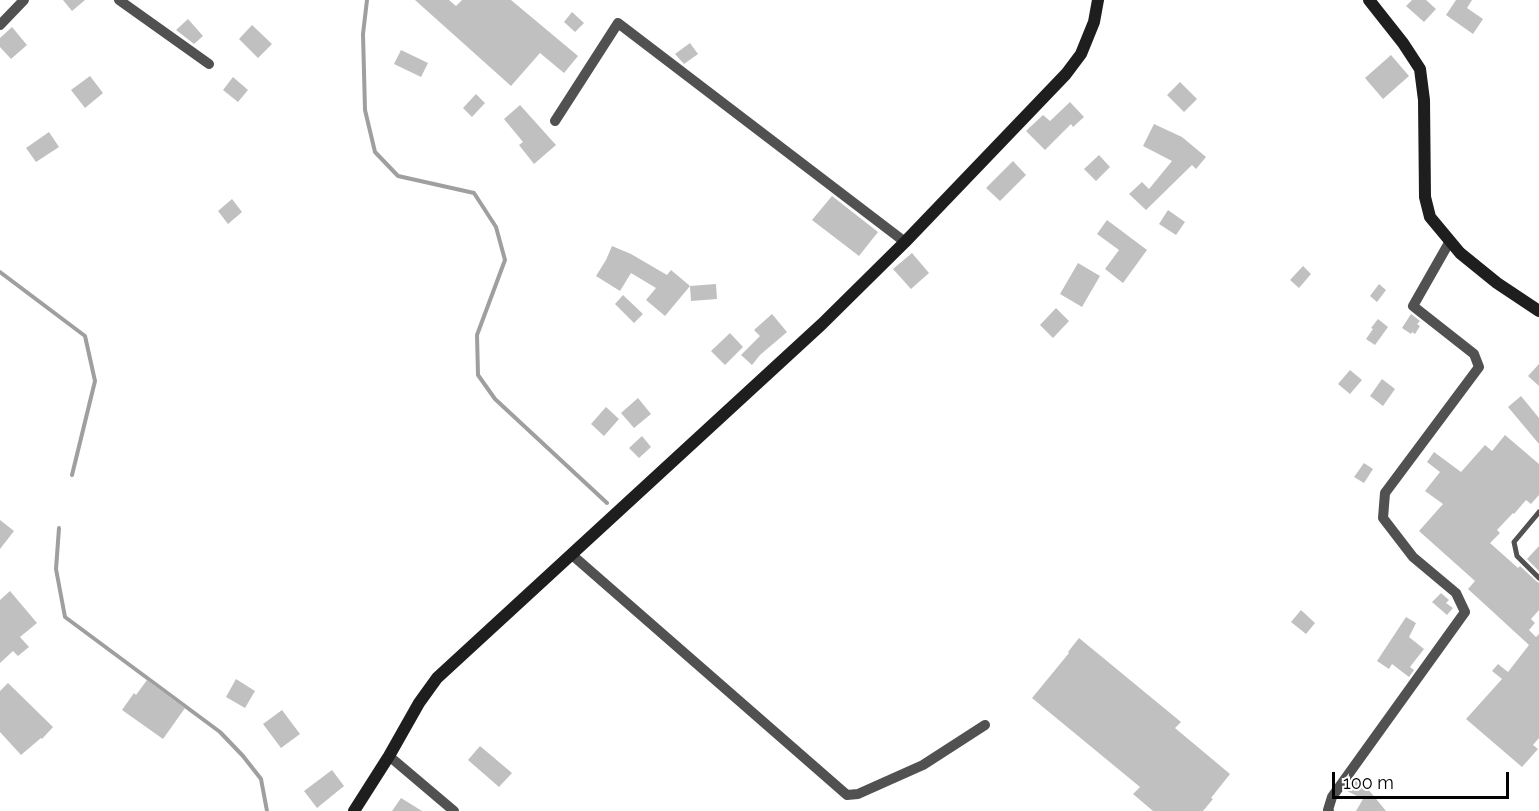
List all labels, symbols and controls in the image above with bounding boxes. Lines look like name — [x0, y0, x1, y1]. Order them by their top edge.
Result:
scale bar — [1335, 760, 1512, 798]
text: 100 m — [1343, 772, 1394, 793]

